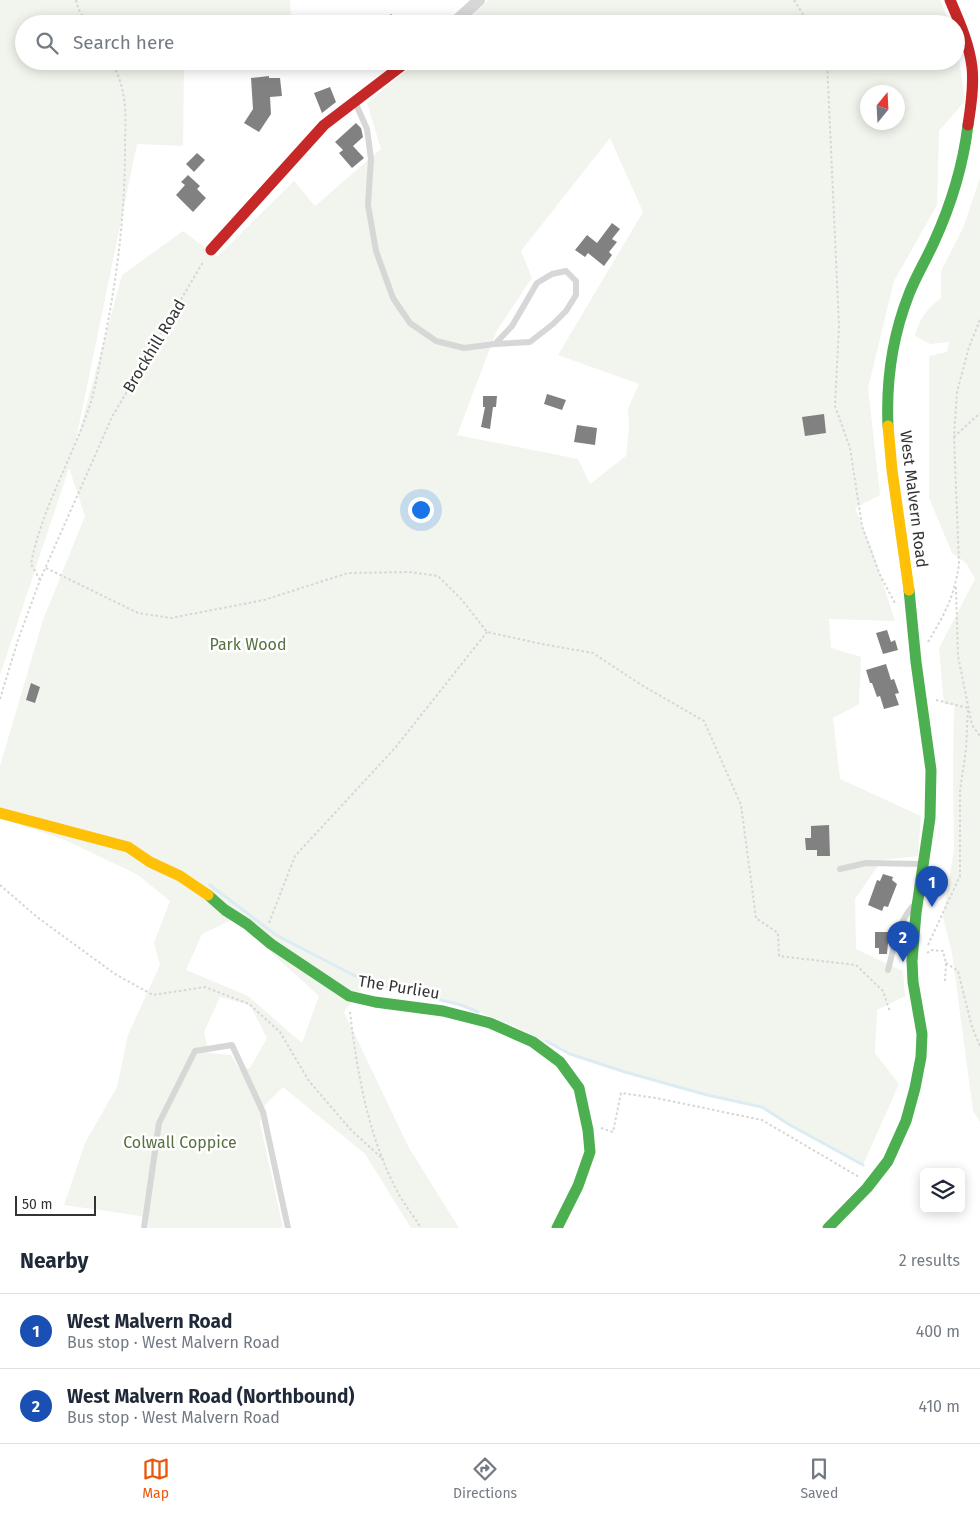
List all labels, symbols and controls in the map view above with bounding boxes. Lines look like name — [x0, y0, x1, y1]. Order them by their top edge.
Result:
search box — [15, 15, 965, 70]
icon: search — [33, 29, 61, 57]
text: Search here — [73, 31, 174, 54]
north arrow — [860, 85, 905, 130]
street label: Brockhill Road — [119, 296, 189, 396]
street label: West Malvern Road — [896, 429, 932, 569]
your location — [408, 497, 434, 523]
park label: Park Wood — [209, 635, 287, 654]
pin: 1 — [916, 866, 948, 907]
pin: 2 — [887, 921, 919, 962]
street label: The Purlieu — [357, 971, 441, 1003]
park label: Colwall Coppice — [123, 1133, 237, 1152]
map controls — [920, 1168, 965, 1213]
button: layers — [920, 1168, 965, 1213]
scale bar — [15, 1193, 96, 1216]
text: 50 m — [22, 1196, 53, 1213]
text: Nearby — [20, 1248, 88, 1274]
text: 2 results — [899, 1251, 960, 1270]
text: West Malvern Road — [67, 1310, 232, 1333]
text: 1 — [32, 1322, 40, 1341]
text: 400 m — [916, 1322, 960, 1341]
text: Bus stop · West Malvern Road — [67, 1333, 280, 1352]
text: West Malvern Road (Northbound) — [67, 1385, 354, 1408]
text: 2 — [32, 1397, 40, 1416]
text: 410 m — [919, 1397, 960, 1416]
text: Bus stop · West Malvern Road — [67, 1408, 280, 1427]
tab: Map — [142, 1455, 170, 1502]
tab: Directions — [453, 1455, 517, 1502]
tab: Saved — [800, 1455, 838, 1502]

